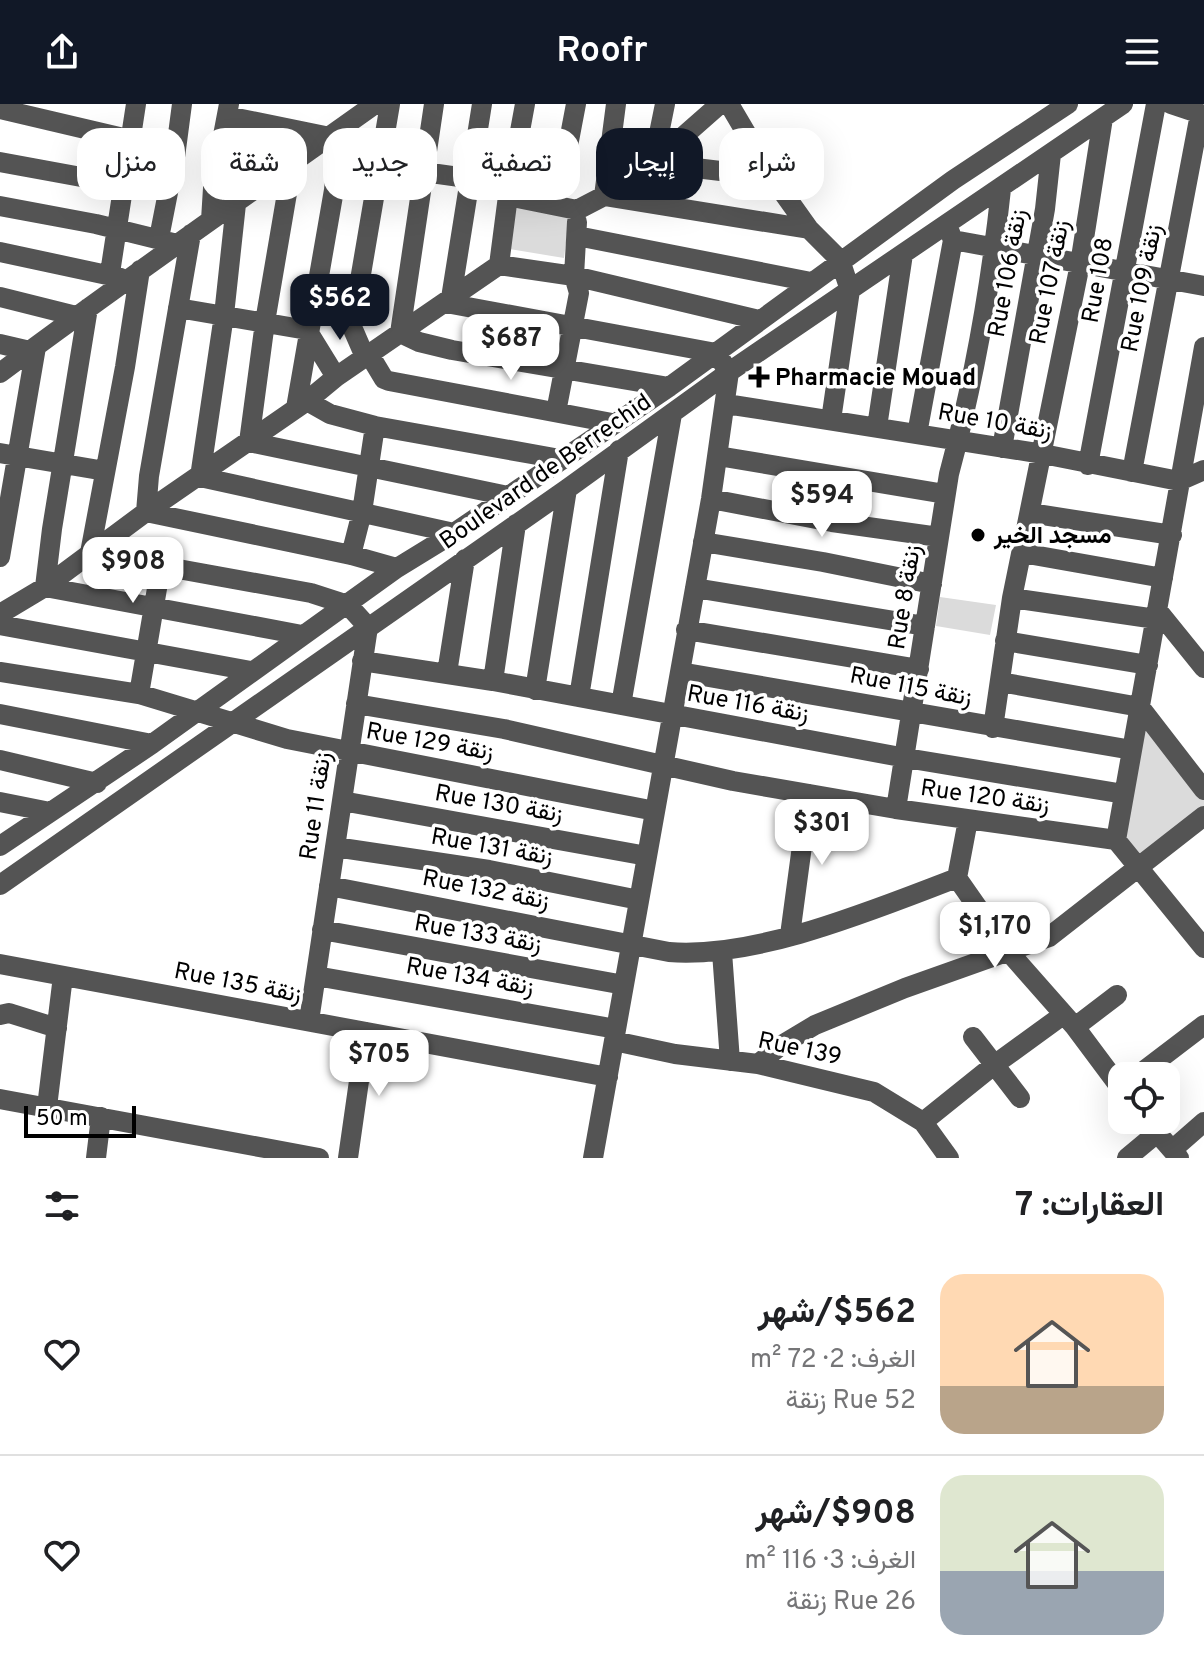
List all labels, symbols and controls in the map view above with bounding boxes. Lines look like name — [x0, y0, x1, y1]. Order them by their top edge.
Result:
text: Roofr — [556, 29, 648, 75]
icon: share — [40, 30, 84, 74]
icon: menu — [1120, 30, 1164, 74]
chip: منزل — [77, 128, 185, 200]
chip: شقة — [201, 128, 307, 200]
chip: جديد — [323, 128, 437, 200]
chip: تصفية — [453, 128, 580, 200]
chip: إيجار — [596, 128, 703, 200]
chip: شراء — [719, 128, 824, 200]
street label: Rue 106 زنقة — [983, 207, 1035, 340]
street label: Rue 107 زنقة — [1024, 218, 1078, 347]
street label: Rue 109 زنقة — [1116, 222, 1170, 355]
street label: Rue 108 — [1077, 235, 1121, 326]
pin: $562 — [293, 274, 387, 342]
text: $562 — [308, 283, 372, 316]
pin: $687 — [464, 314, 558, 382]
text: $687 — [480, 323, 542, 356]
place label: Pharmacie Mouad — [775, 364, 976, 394]
marker: Pharmacie Mouad — [750, 368, 768, 386]
street label: Boulevard de Berrechid — [434, 388, 658, 557]
street label: Rue 10 زنقة — [935, 398, 1054, 448]
pin: $594 — [775, 471, 869, 539]
text: $594 — [790, 480, 854, 513]
place label: مسجد الخير — [993, 522, 1112, 552]
marker: مسجد الخير — [969, 526, 987, 544]
pin: $908 — [86, 537, 180, 605]
street label: Rue 8 زنقة — [883, 543, 929, 652]
text: $908 — [100, 546, 166, 579]
street label: Rue 115 زنقة — [847, 661, 974, 714]
street label: Rue 116 زنقة — [684, 679, 811, 730]
street label: Rue 129 زنقة — [364, 717, 496, 769]
street label: Rue 11 زنقة — [295, 750, 339, 862]
street label: Rue 120 زنقة — [918, 774, 1051, 822]
street label: Rue 130 زنقة — [432, 779, 565, 831]
pin: $301 — [775, 799, 869, 867]
text: $301 — [793, 808, 851, 841]
street label: Rue 131 زنقة — [428, 822, 555, 873]
street label: Rue 132 زنقة — [420, 864, 552, 918]
pin: $1,170 — [930, 902, 1060, 970]
street label: Rue 133 زنقة — [412, 909, 544, 961]
text: $1,170 — [958, 911, 1032, 944]
street label: Rue 134 زنقة — [403, 952, 536, 1004]
street label: Rue 135 زنقة — [171, 957, 304, 1011]
street label: Rue 139 — [755, 1026, 844, 1073]
pin: $705 — [332, 1030, 426, 1098]
text: $705 — [348, 1039, 410, 1072]
map controls — [1108, 1062, 1180, 1134]
button: locate — [1108, 1062, 1180, 1134]
scale bar — [24, 1102, 136, 1138]
text: 50 m — [36, 1106, 88, 1133]
icon: filters — [40, 1184, 84, 1228]
text: العقارات: 7 — [1015, 1185, 1164, 1228]
text: $562/شهر — [758, 1292, 916, 1335]
icon: home — [1004, 1306, 1100, 1402]
icon: heart — [40, 1332, 84, 1376]
text: الغرف: 2 · 72 m² — [750, 1344, 916, 1377]
text: Rue 52 زنقة — [785, 1385, 916, 1418]
text: $908/شهر — [755, 1493, 916, 1536]
icon: home — [1004, 1507, 1100, 1603]
icon: heart — [40, 1533, 84, 1577]
text: الغرف: 3 · 116 m² — [744, 1545, 916, 1578]
text: Rue 26 زنقة — [786, 1586, 916, 1619]

